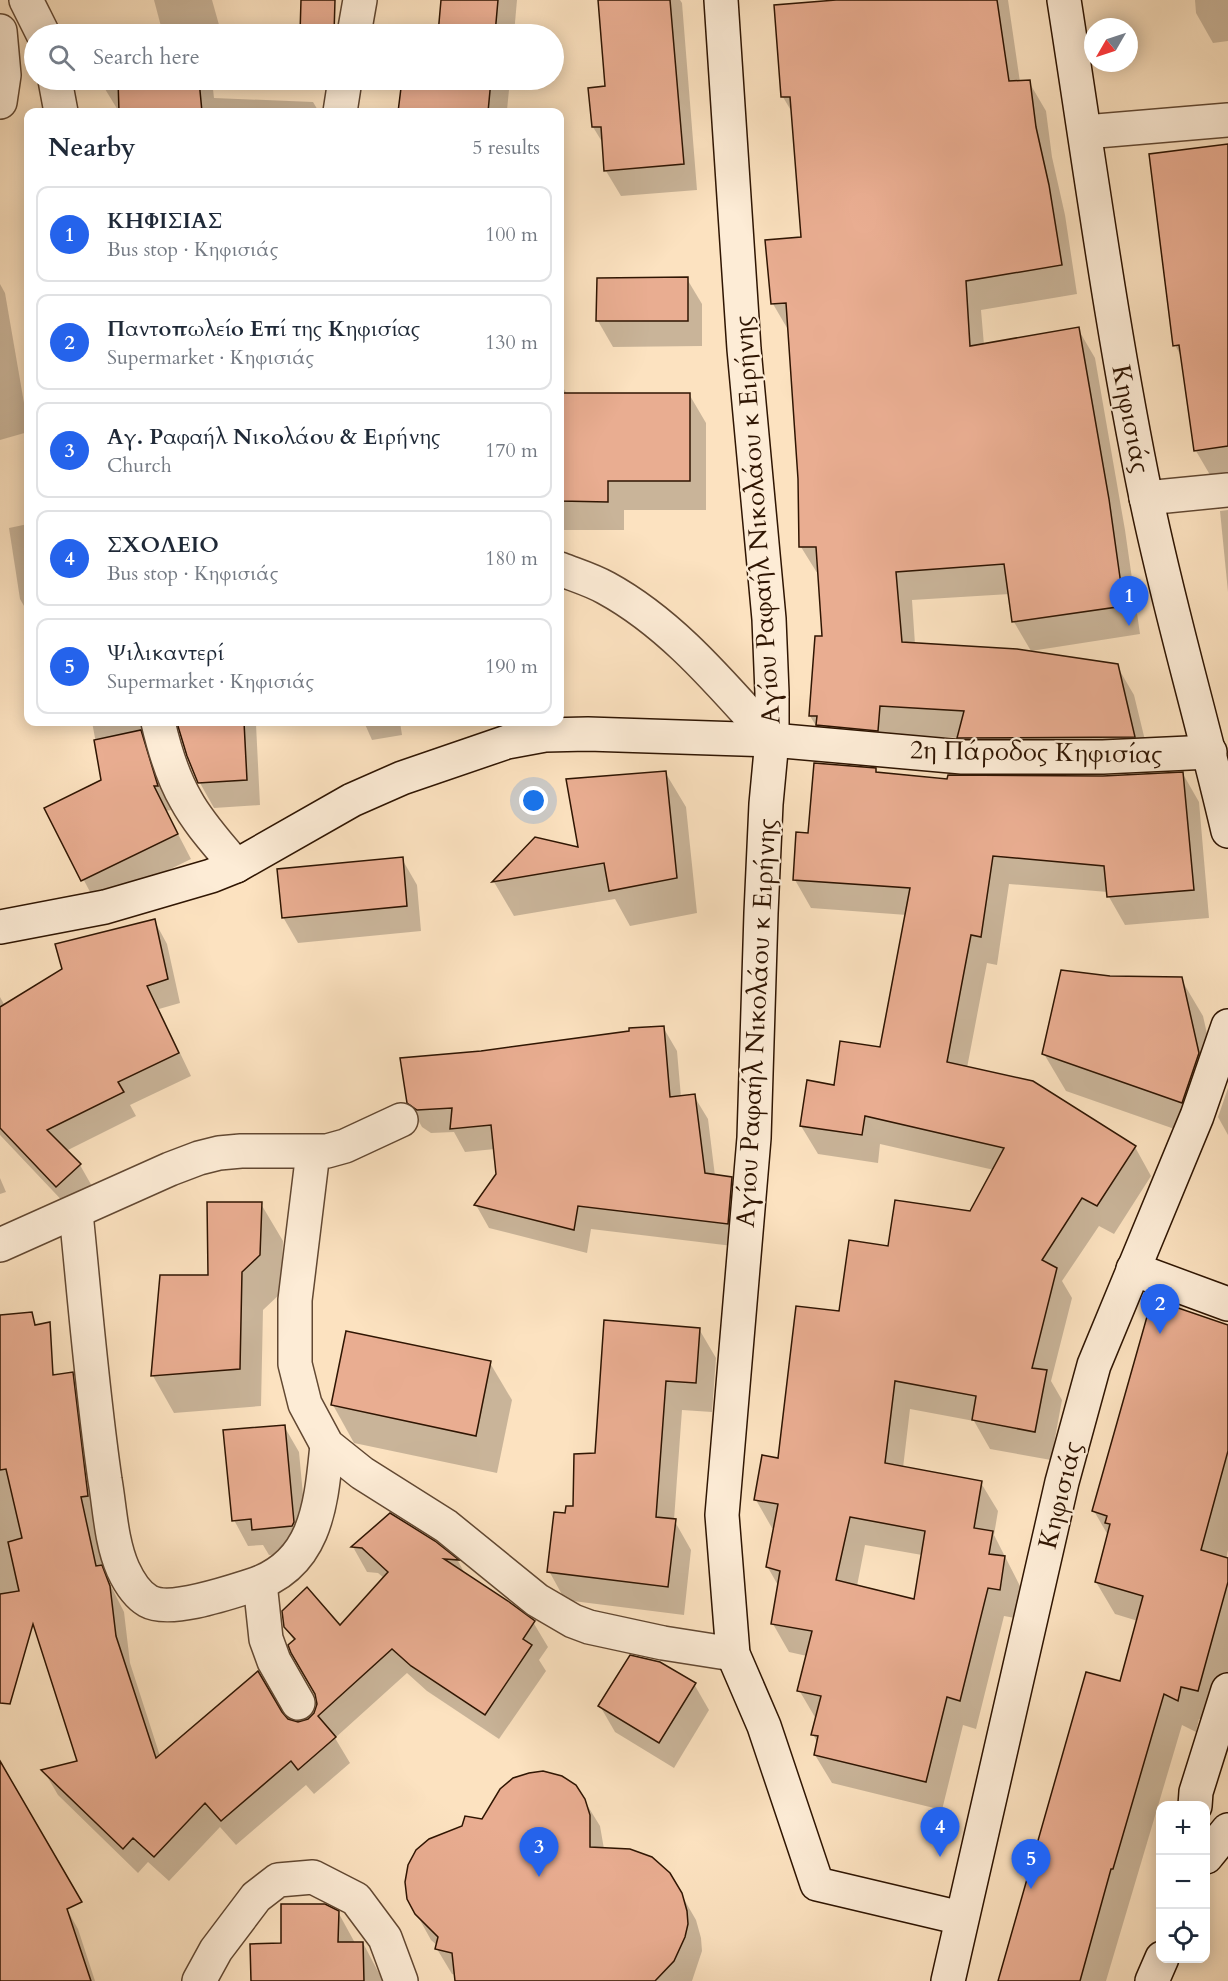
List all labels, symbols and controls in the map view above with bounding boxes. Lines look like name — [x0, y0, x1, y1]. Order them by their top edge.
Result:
north arrow — [1084, 18, 1138, 72]
search box — [24, 24, 564, 90]
icon: search — [45, 41, 78, 74]
text: Search here — [93, 42, 200, 72]
text: Nearby — [48, 130, 136, 165]
text: 5 results — [472, 134, 540, 161]
text: ΚΗΦΙΣΙΑΣ — [107, 206, 223, 236]
text: 1 — [64, 221, 75, 248]
text: 100 m — [485, 221, 538, 248]
text: Bus stop · Κηφισιάς — [107, 236, 278, 263]
text: Παντοπωλείο Επί της Κηφισίας — [107, 314, 420, 344]
street label: Αγίου Ραφαήλ Νικολάου κ Ειρήνης — [725, 314, 789, 726]
text: 2 — [64, 329, 75, 356]
text: 130 m — [485, 329, 538, 356]
text: Supermarket · Κηφισιάς — [107, 344, 314, 371]
street label: Κηφισιάς — [1103, 362, 1159, 476]
text: Αγ. Ραφαήλ Νικολάου & Ειρήνης — [107, 422, 440, 452]
text: 3 — [64, 437, 75, 464]
text: 170 m — [485, 437, 538, 464]
text: Church — [107, 452, 172, 479]
text: ΣΧΟΛΕΙΟ — [107, 530, 219, 560]
text: 4 — [64, 545, 75, 572]
text: 180 m — [485, 545, 538, 572]
text: Bus stop · Κηφισιάς — [107, 560, 278, 587]
pin: 1 — [1110, 576, 1148, 626]
text: Ψιλικαντερί — [107, 638, 224, 668]
text: 5 — [64, 653, 75, 680]
text: 190 m — [485, 653, 538, 680]
text: Supermarket · Κηφισιάς — [107, 668, 314, 695]
street label: 2η Πάροδος Κηφισίας — [910, 732, 1162, 772]
your location — [519, 786, 548, 815]
street label: Αγίου Ραφαήλ Νικολάου κ Ειρήνης — [728, 818, 784, 1228]
pin: 2 — [1140, 1284, 1180, 1334]
street label: Κηφισιάς — [1030, 1438, 1090, 1552]
map controls — [1156, 1801, 1210, 1963]
button: + — [1156, 1801, 1210, 1855]
pin: 4 — [920, 1808, 960, 1857]
pin: 3 — [520, 1828, 558, 1877]
pin: 5 — [1012, 1840, 1050, 1889]
button: − — [1156, 1855, 1210, 1909]
button: locate — [1156, 1909, 1210, 1963]

